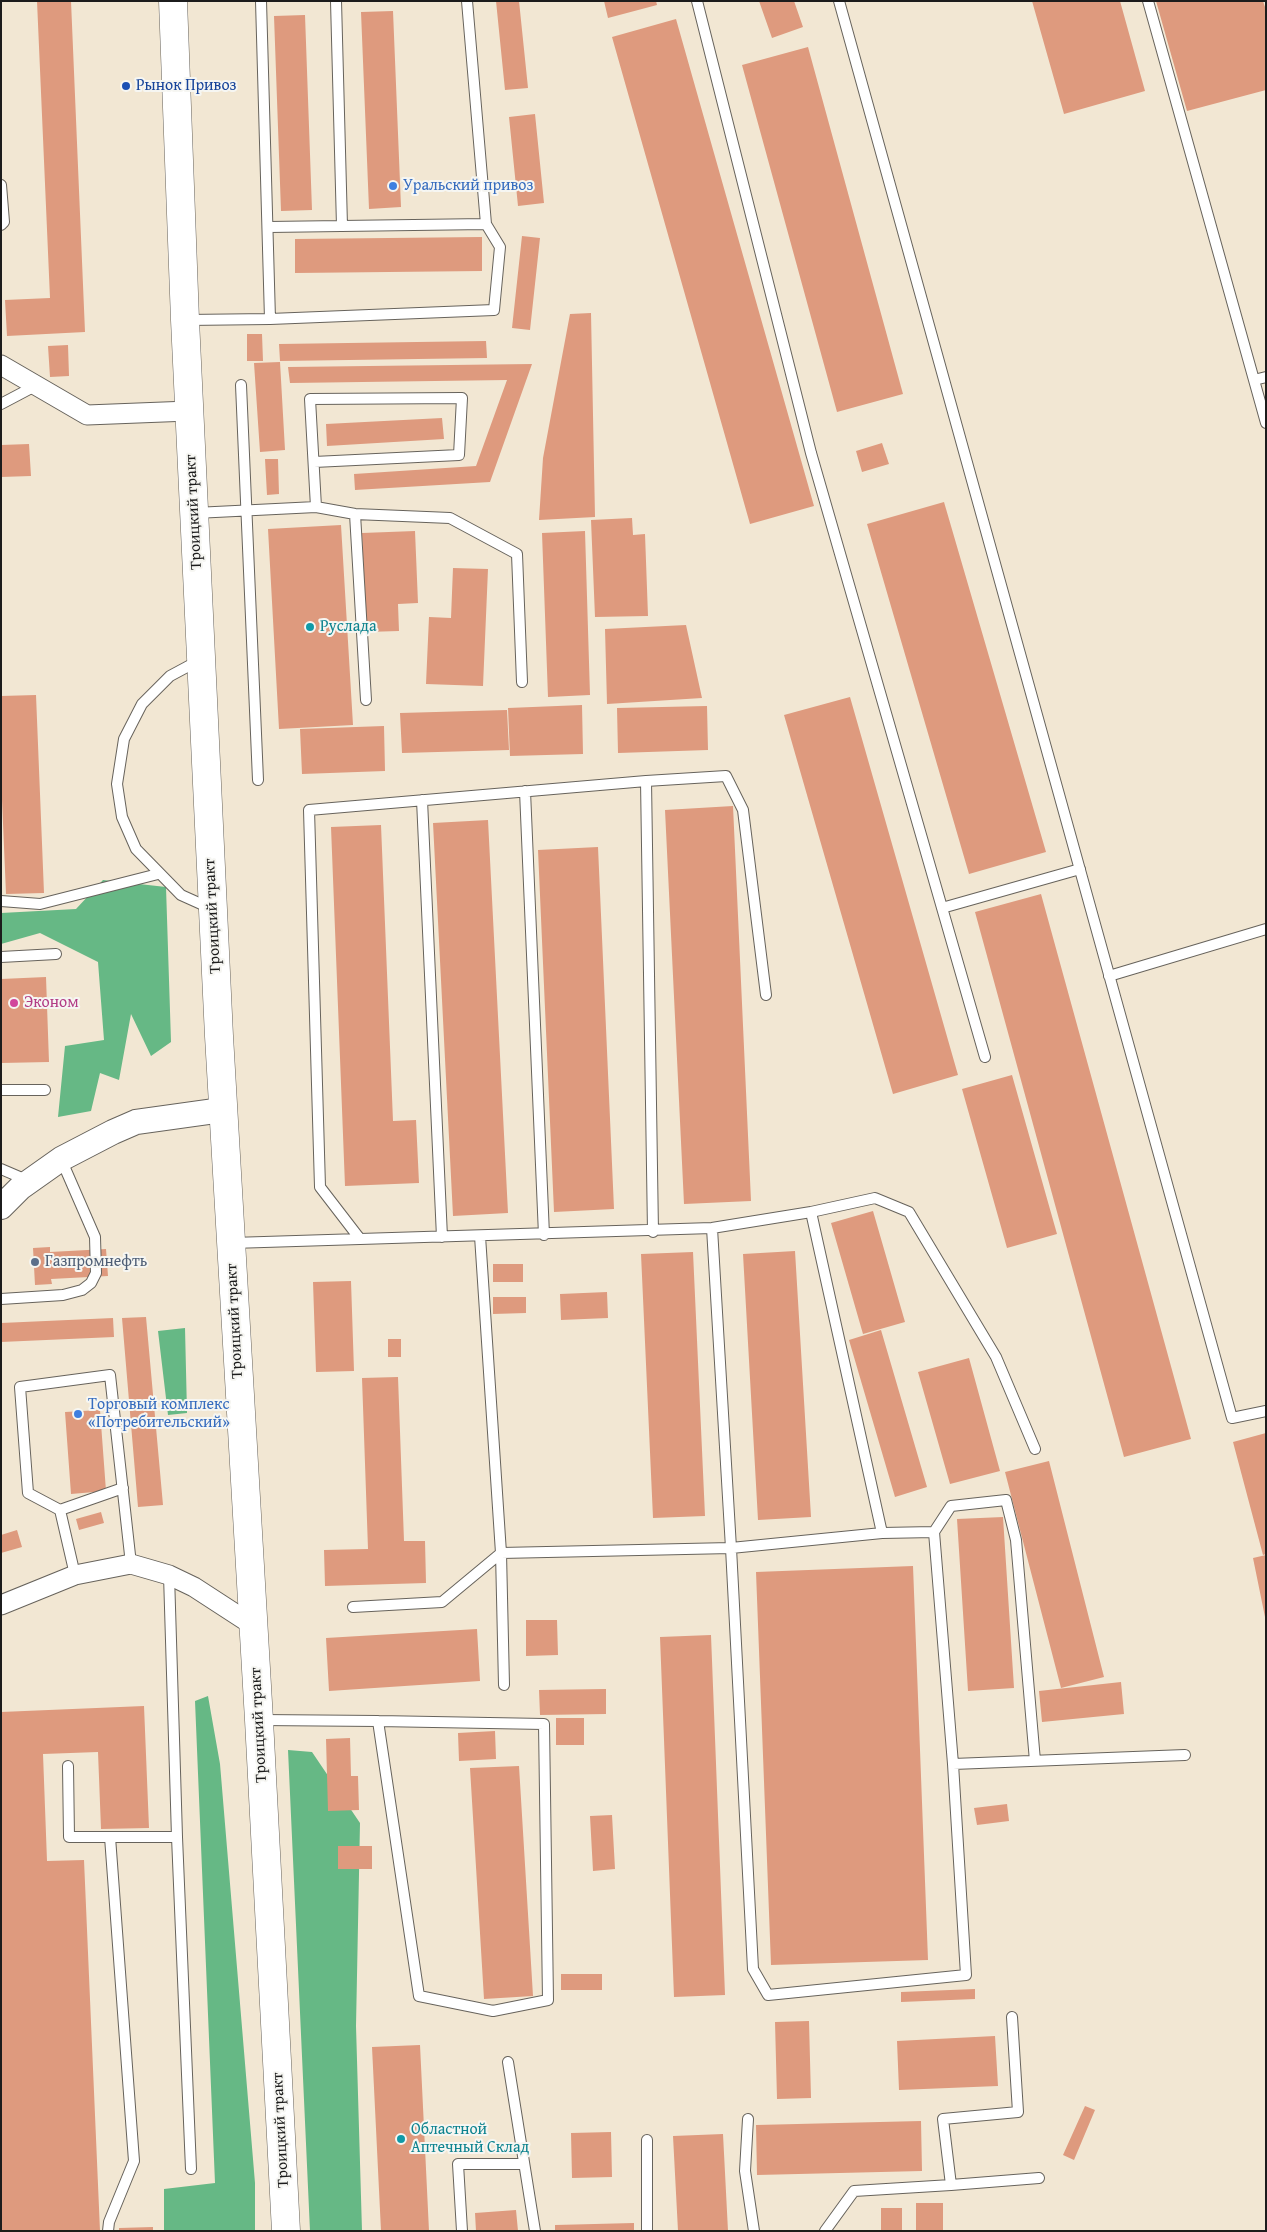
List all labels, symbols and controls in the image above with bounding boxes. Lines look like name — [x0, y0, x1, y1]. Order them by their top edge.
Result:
place label: Рынок Привоз — [136, 76, 237, 96]
marker: Рынок Привоз — [120, 80, 132, 92]
place label: Уральский привоз — [403, 176, 533, 196]
marker: Уральский привоз — [387, 180, 399, 192]
street label: Троицкий тракт — [181, 454, 207, 570]
place label: Руслада — [320, 617, 377, 637]
marker: Руслада — [304, 621, 316, 633]
street label: Троицкий тракт — [200, 858, 226, 974]
place label: Эконом — [24, 993, 79, 1013]
marker: Эконом — [8, 997, 20, 1009]
place label: Газпромнефть — [45, 1252, 147, 1272]
marker: Газпромнефть — [29, 1256, 41, 1268]
street label: Троицкий тракт — [222, 1263, 248, 1379]
place label: Торговый комплекс «Потребительский» — [88, 1395, 230, 1433]
marker: Торговый комплекс «Потребительский» — [72, 1408, 84, 1420]
street label: Троицкий тракт — [246, 1667, 272, 1783]
street label: Троицкий тракт — [268, 2072, 294, 2188]
place label: Областной Аптечный Склад — [411, 2120, 529, 2158]
marker: Областной Аптечный Склад — [395, 2133, 407, 2145]

